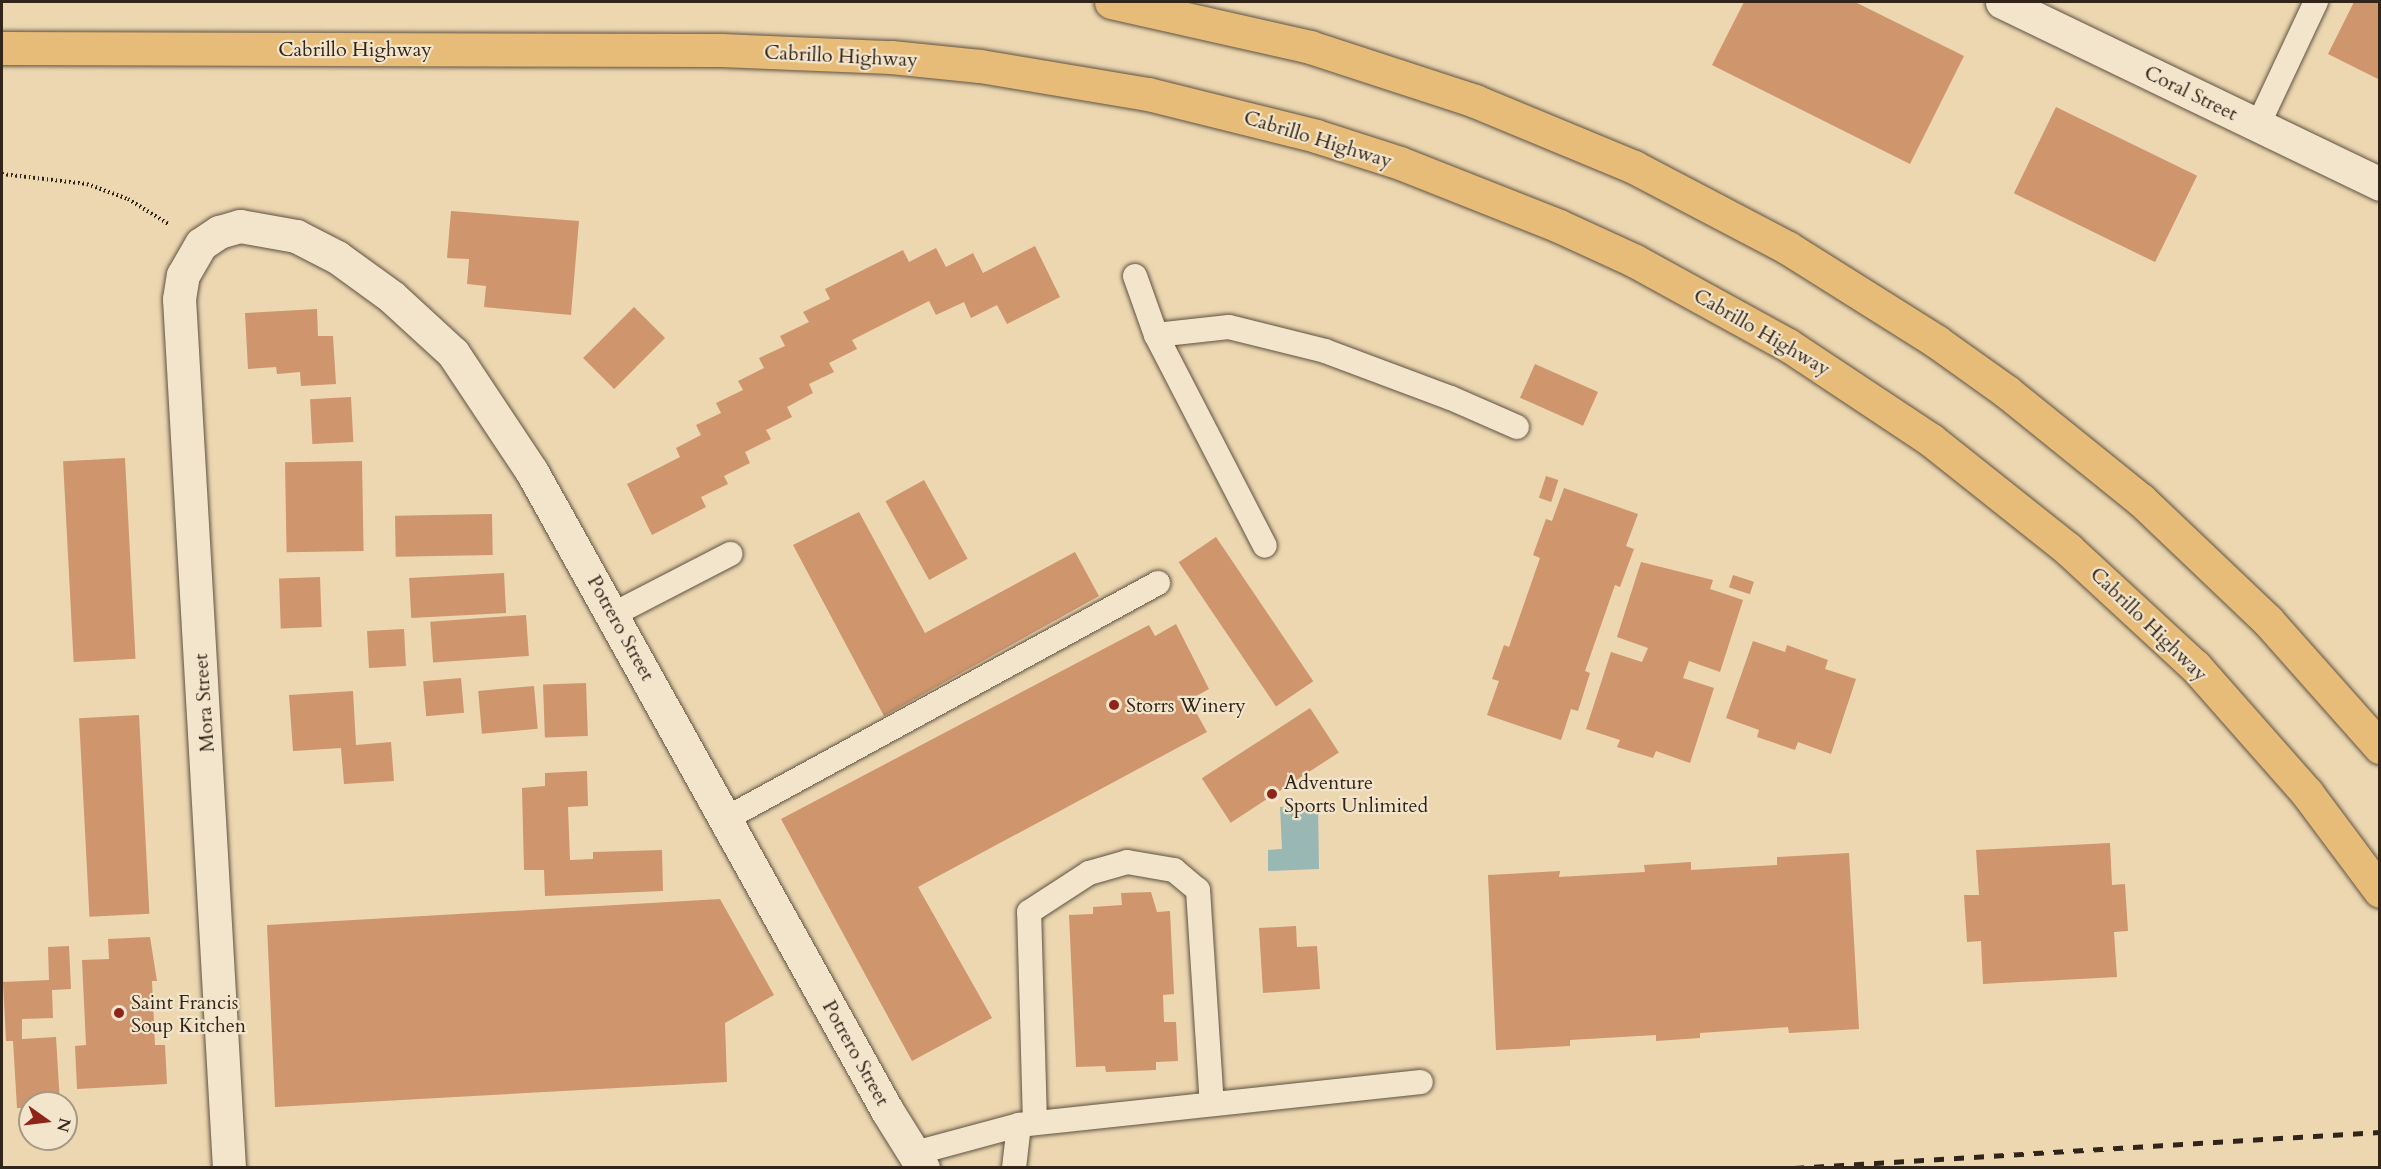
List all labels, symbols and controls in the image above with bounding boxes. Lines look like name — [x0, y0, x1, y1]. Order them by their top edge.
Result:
street label: Cabrillo Highway — [278, 37, 432, 61]
street label: Cabrillo Highway — [764, 40, 918, 72]
street label: Coral Street — [2141, 60, 2241, 126]
street label: Cabrillo Highway — [1241, 105, 1395, 173]
street label: Cabrillo Highway — [1689, 283, 1835, 381]
street label: Cabrillo Highway — [2085, 562, 2213, 686]
street label: Potrero Street — [582, 571, 660, 685]
street label: Mora Street — [189, 653, 219, 753]
place label: Storrs Winery — [1126, 693, 1246, 717]
marker: Storrs Winery — [1107, 698, 1121, 712]
place label: Adventure Sports Unlimited — [1284, 771, 1428, 818]
marker: Adventure Sports Unlimited — [1265, 787, 1279, 801]
place label: Saint Francis Soup Kitchen — [131, 990, 246, 1037]
street label: Potrero Street — [817, 996, 895, 1110]
marker: Saint Francis Soup Kitchen — [112, 1006, 126, 1020]
north arrow — [18, 1091, 78, 1151]
text: N — [51, 1115, 76, 1134]

